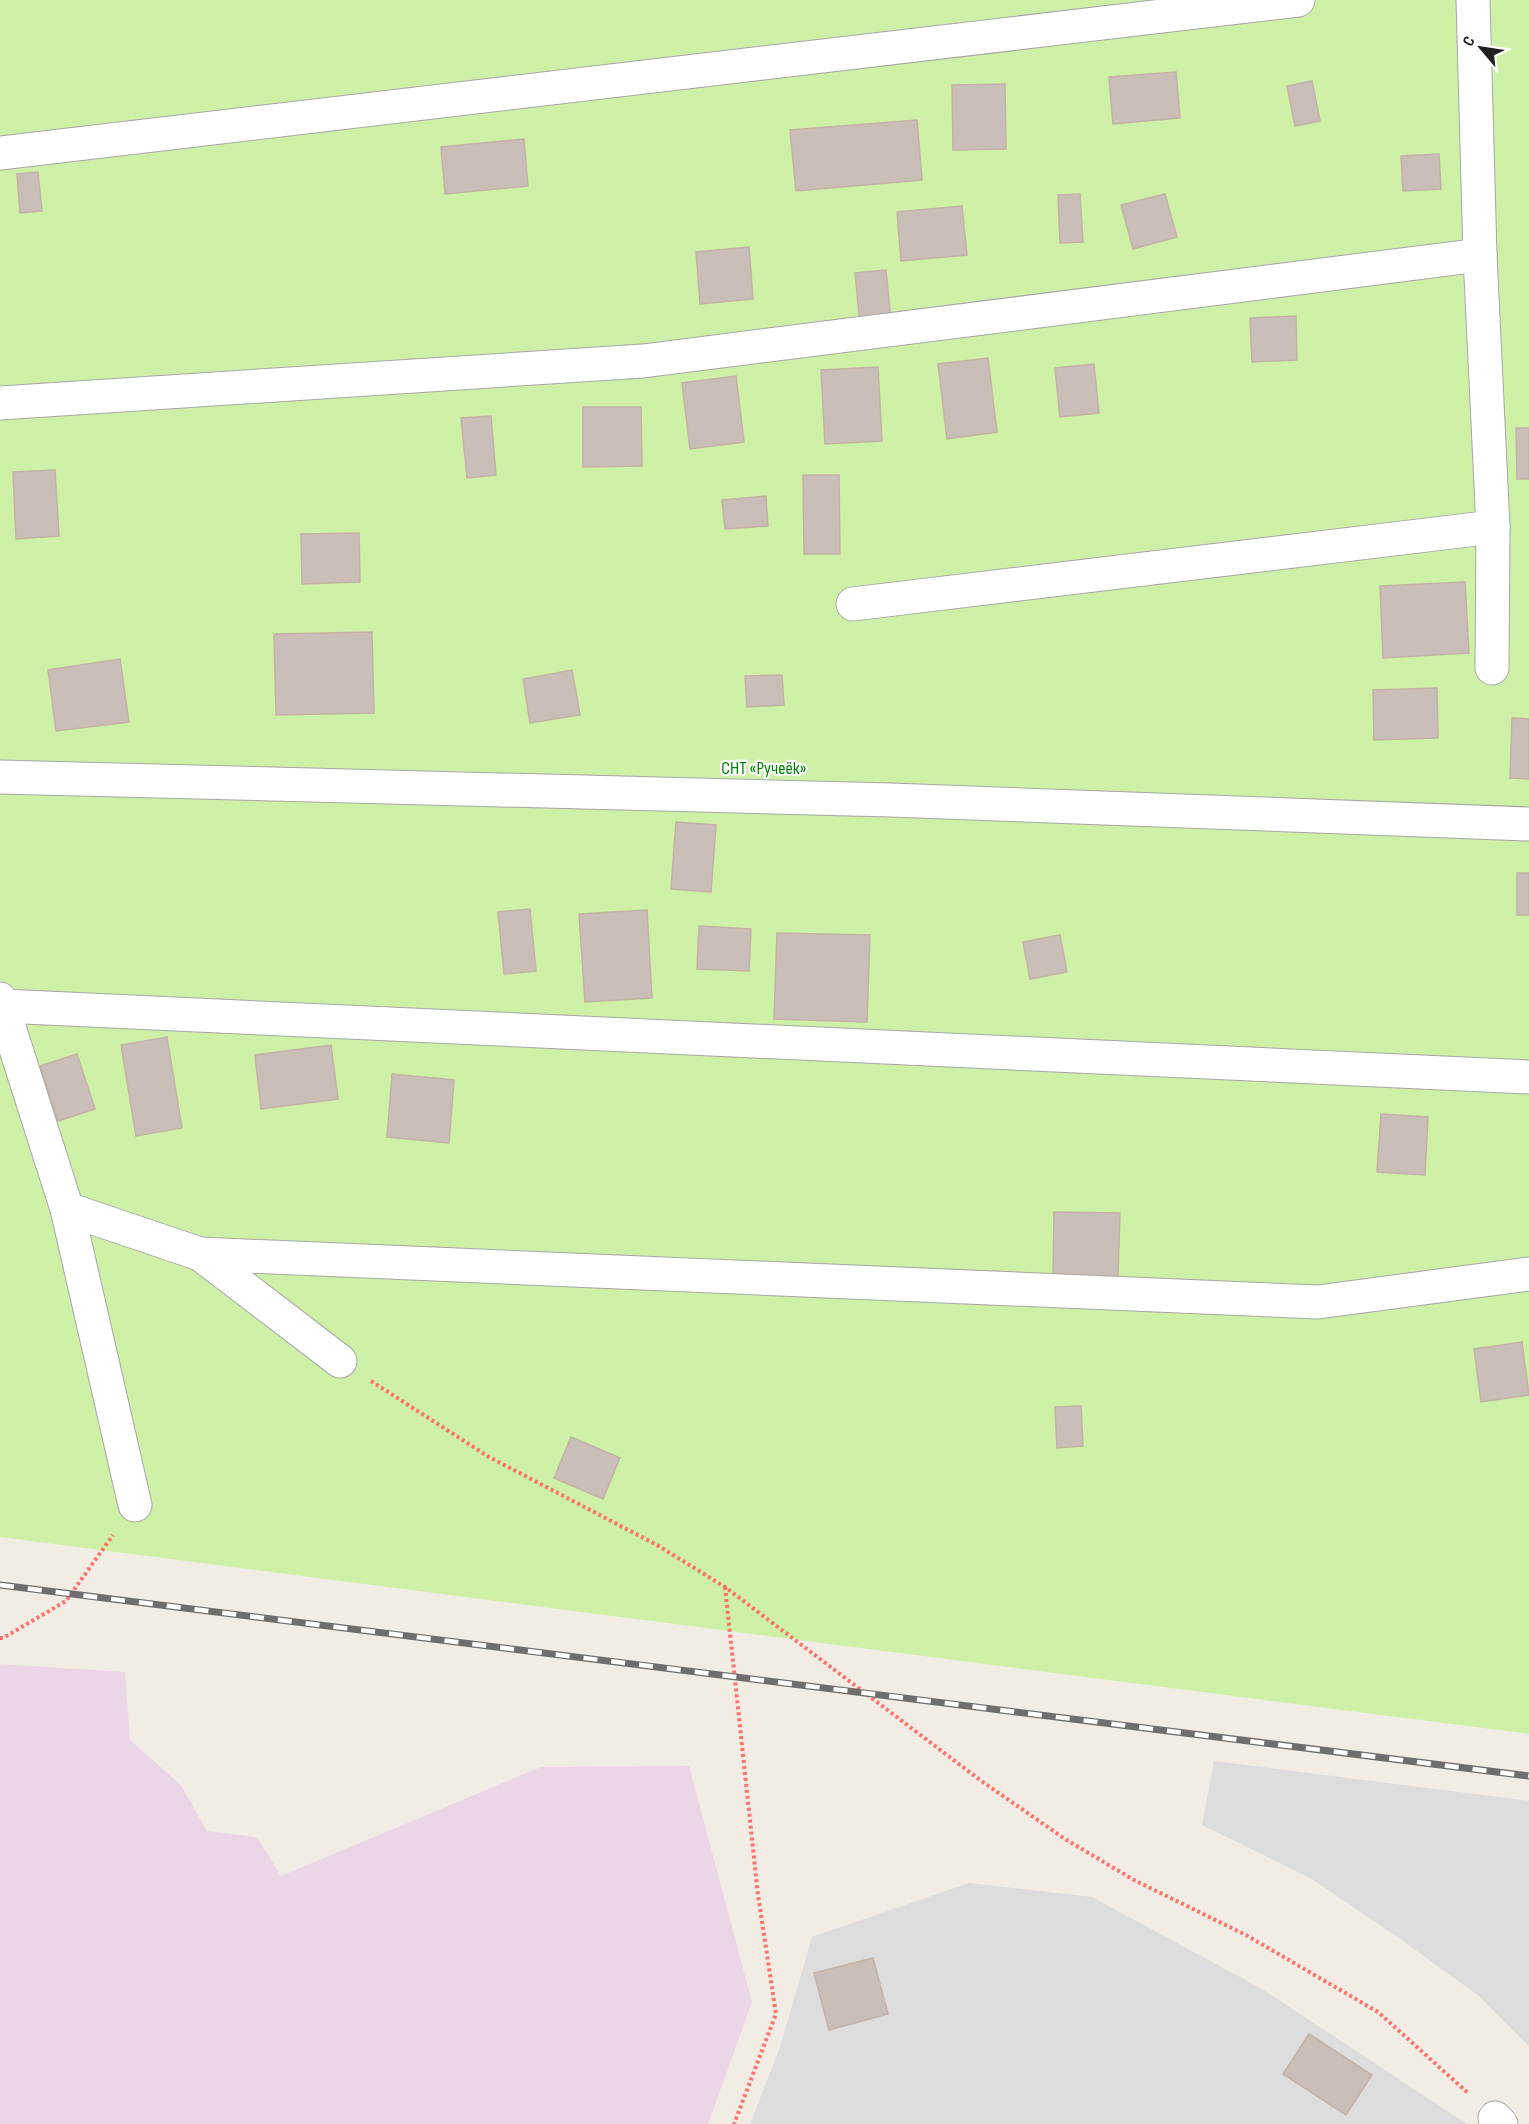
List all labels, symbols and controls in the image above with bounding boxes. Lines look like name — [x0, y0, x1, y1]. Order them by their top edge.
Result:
north arrow — [1451, 18, 1511, 78]
text: С — [1459, 33, 1479, 50]
park label: СНТ «Ручеёк» — [721, 758, 807, 779]

